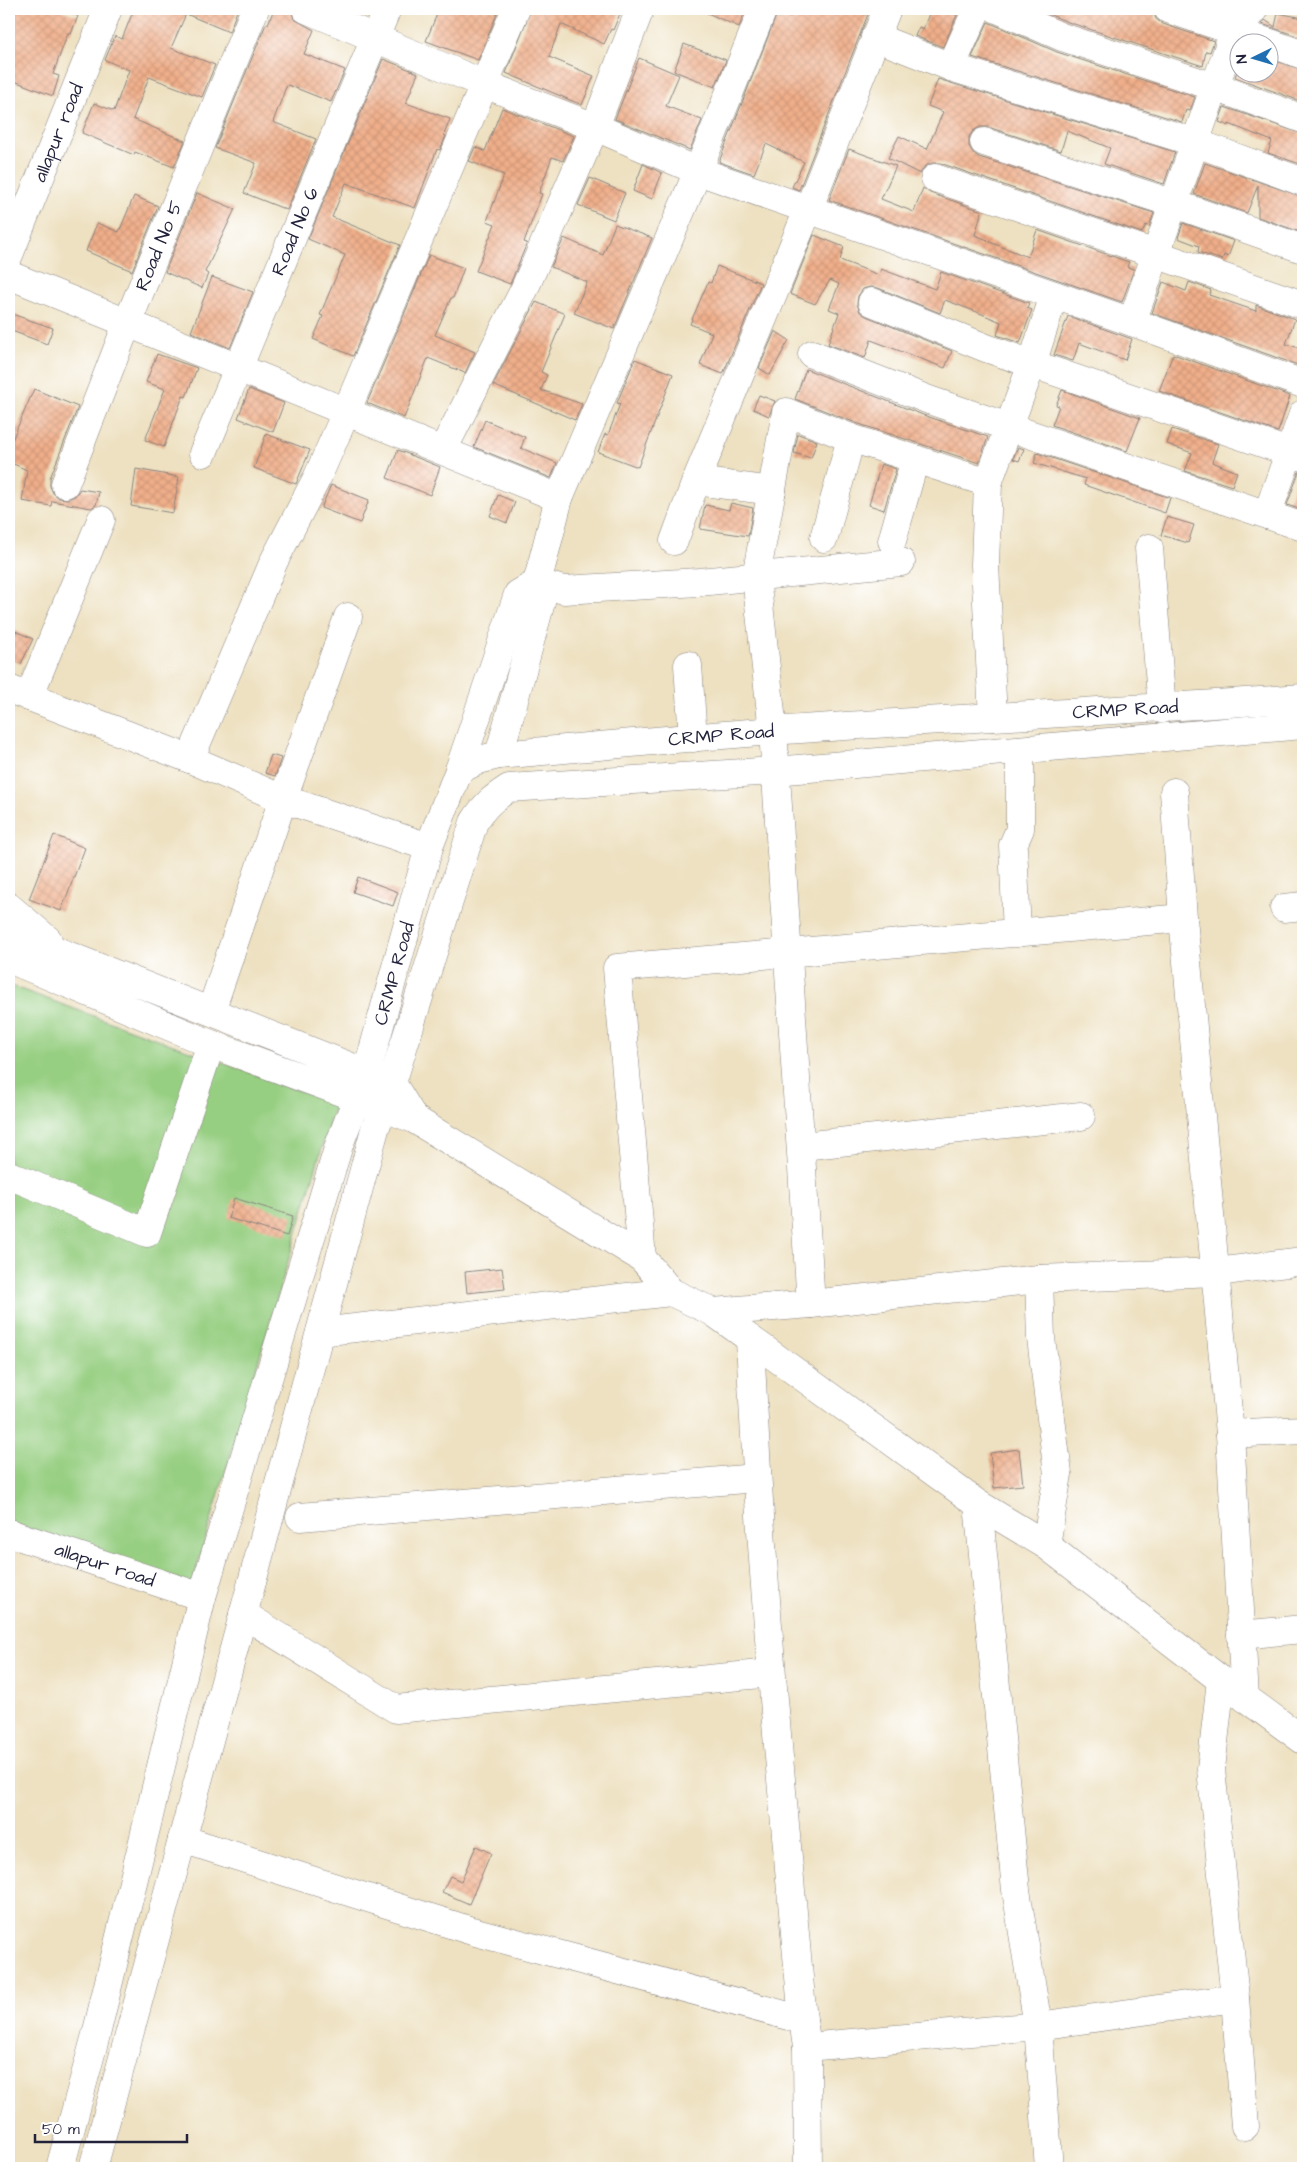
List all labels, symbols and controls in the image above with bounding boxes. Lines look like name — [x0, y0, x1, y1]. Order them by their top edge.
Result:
north arrow — [1230, 32, 1280, 82]
text: N — [1232, 54, 1252, 64]
street label: allapur road — [26, 79, 90, 186]
street label: Road No 6 — [265, 183, 325, 280]
street label: Road No 5 — [128, 196, 189, 295]
street label: CRMP Road — [1072, 693, 1179, 726]
street label: CRMP Road — [667, 718, 775, 753]
street label: CRMP Road — [367, 919, 421, 1028]
street label: allapur road — [51, 1536, 159, 1594]
scale bar — [35, 2112, 188, 2144]
text: 50 m — [42, 2119, 80, 2140]

